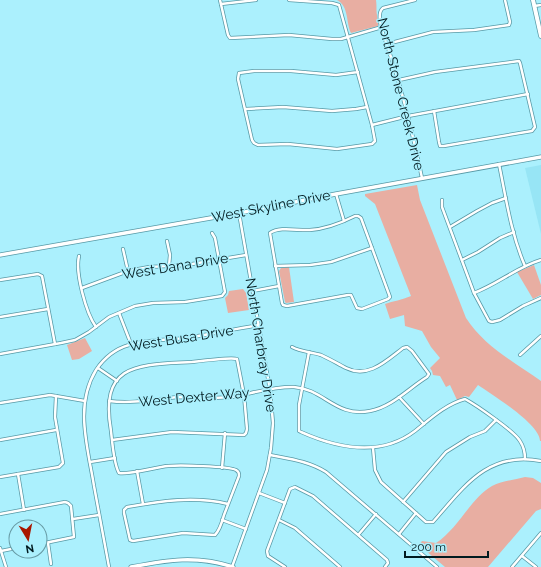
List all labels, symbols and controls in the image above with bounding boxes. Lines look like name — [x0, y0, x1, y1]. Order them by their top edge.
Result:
street label: North Stone Creek Drive — [374, 16, 428, 172]
street label: West Skyline Drive — [210, 187, 332, 225]
street label: West Dana Drive — [121, 250, 229, 282]
street label: North Charbray Drive — [242, 277, 280, 413]
street label: West Busa Drive — [127, 322, 235, 354]
street label: West Dexter Way — [138, 384, 251, 410]
north arrow — [8, 519, 48, 559]
scale bar — [405, 533, 488, 559]
text: 200 m — [411, 540, 446, 554]
text: N — [24, 541, 35, 555]

